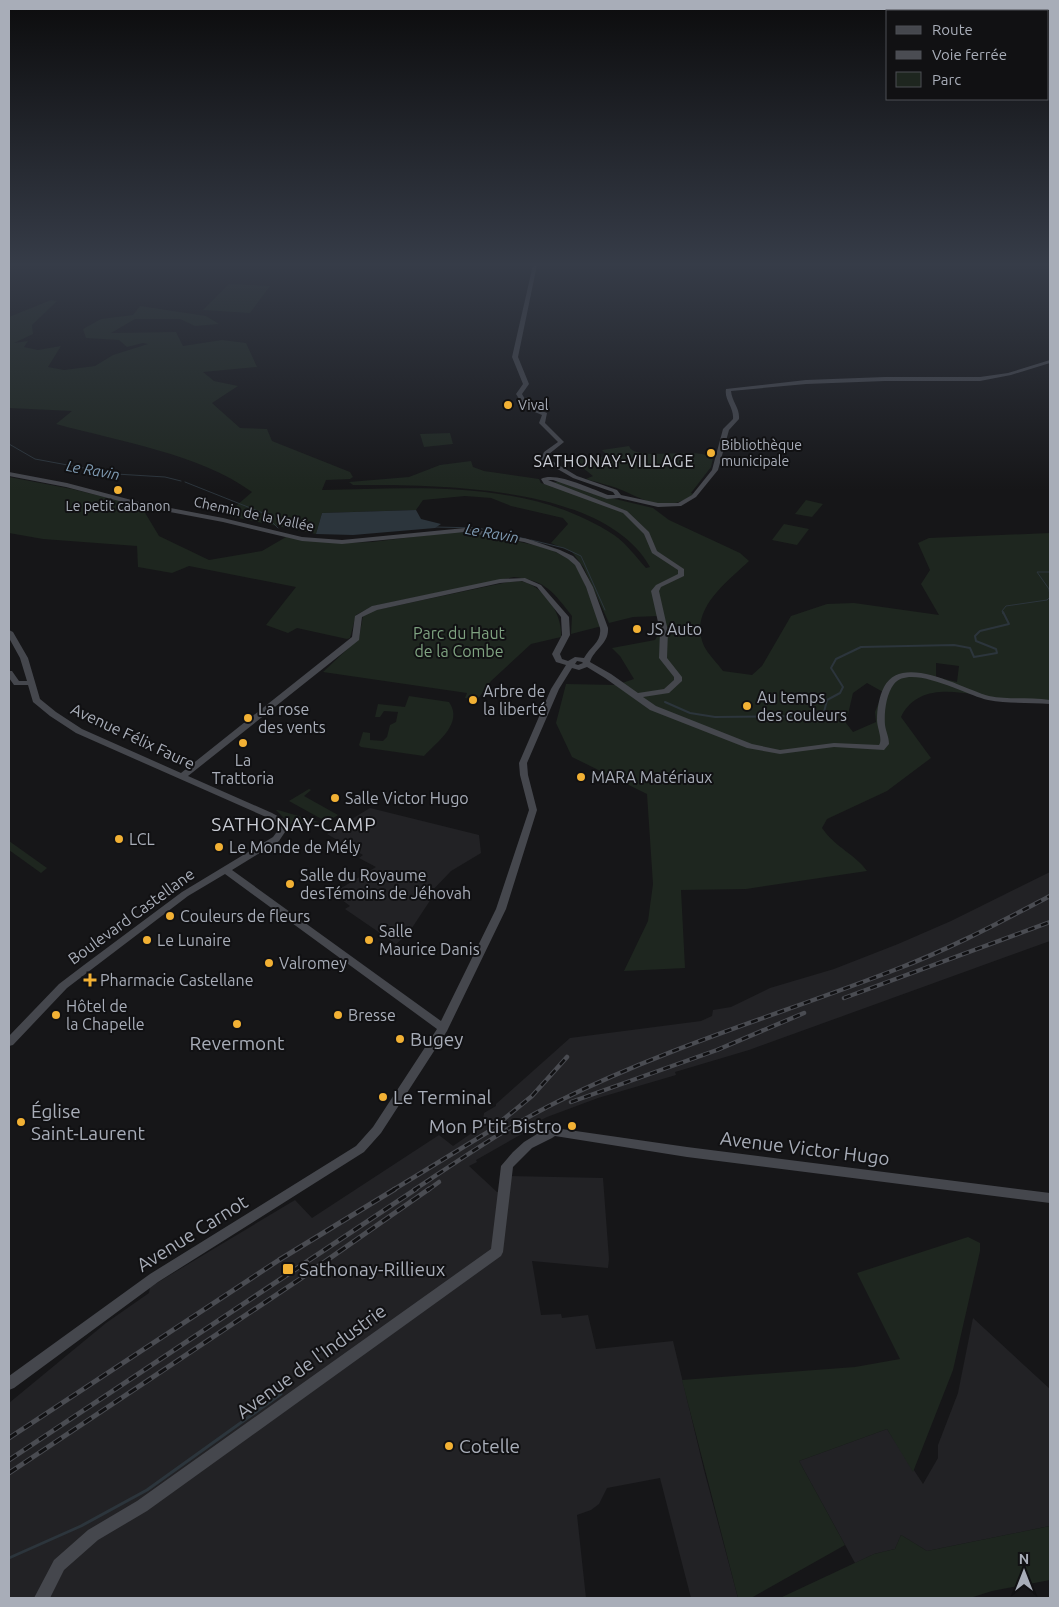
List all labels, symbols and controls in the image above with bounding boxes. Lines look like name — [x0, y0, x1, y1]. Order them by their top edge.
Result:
legend — [886, 10, 1049, 100]
text: Route — [932, 21, 973, 38]
text: Voie ferrée — [932, 46, 1007, 63]
text: Parc — [932, 71, 961, 88]
place label: Vival — [518, 397, 549, 413]
marker: Vival — [502, 399, 514, 411]
place label: Bibliothèque municipale — [721, 437, 802, 469]
marker: Bibliothèque municipale — [705, 447, 717, 459]
district label: SATHONAY-VILLAGE — [533, 452, 695, 470]
water label: Le Ravin — [65, 457, 121, 483]
marker: Le petit cabanon — [112, 484, 124, 496]
street label: Chemin de la Vallée — [192, 493, 316, 535]
place label: Le petit cabanon — [66, 498, 170, 514]
water label: Le Ravin — [464, 520, 520, 546]
place label: JS Auto — [647, 620, 702, 638]
marker: JS Auto — [631, 623, 643, 635]
park label: Parc du Haut de la Combe — [413, 624, 506, 660]
place label: Arbre de la liberté — [483, 682, 547, 718]
place label: Au temps des couleurs — [757, 688, 847, 724]
marker: Arbre de la liberté — [467, 694, 479, 706]
street label: Avenue Félix Faure — [68, 699, 198, 773]
place label: La rose des vents — [258, 700, 326, 736]
marker: Au temps des couleurs — [741, 700, 753, 712]
marker: La rose des vents — [242, 712, 254, 724]
marker: La Trattoria — [237, 737, 249, 749]
place label: La Trattoria — [212, 751, 274, 787]
place label: MARA Matériaux — [591, 768, 712, 786]
marker: MARA Matériaux — [575, 771, 587, 783]
place label: Salle Victor Hugo — [345, 789, 469, 807]
marker: Salle Victor Hugo — [329, 792, 341, 804]
district label: SATHONAY-CAMP — [211, 813, 377, 835]
place label: LCL — [129, 830, 155, 848]
marker: LCL — [113, 833, 125, 845]
place label: Le Monde de Mély — [229, 838, 361, 856]
marker: Le Monde de Mély — [213, 841, 225, 853]
street label: Boulevard Castellane — [64, 864, 198, 968]
place label: Salle du Royaume desTémoins de Jéhovah — [300, 866, 471, 902]
marker: Salle du Royaume desTémoins de Jéhovah — [284, 878, 296, 890]
place label: Couleurs de fleurs — [180, 907, 310, 925]
marker: Couleurs de fleurs — [164, 910, 176, 922]
place label: Salle Maurice Danis — [379, 922, 480, 958]
place label: Le Lunaire — [157, 931, 231, 949]
marker: Le Lunaire — [141, 934, 153, 946]
marker: Salle Maurice Danis — [363, 934, 375, 946]
place label: Valromey — [279, 954, 347, 972]
marker: Valromey — [263, 957, 275, 969]
place label: Pharmacie Castellane — [100, 971, 254, 989]
marker: Pharmacie Castellane — [84, 974, 96, 986]
place label: Hôtel de la Chapelle — [66, 997, 145, 1033]
place label: Bresse — [348, 1006, 396, 1024]
marker: Hôtel de la Chapelle — [50, 1009, 62, 1021]
marker: Bresse — [332, 1009, 344, 1021]
marker: Revermont — [231, 1018, 243, 1030]
place label: Bugey — [410, 1028, 464, 1050]
place label: Revermont — [189, 1032, 285, 1054]
marker: Bugey — [394, 1033, 406, 1045]
place label: Le Terminal — [393, 1086, 491, 1108]
marker: Le Terminal — [377, 1091, 389, 1103]
place label: Église Saint-Laurent — [31, 1100, 145, 1144]
place label: Mon P'tit Bistro — [429, 1115, 562, 1137]
marker: Église Saint-Laurent — [15, 1116, 27, 1128]
marker: Mon P'tit Bistro — [566, 1120, 578, 1132]
street label: Avenue Victor Hugo — [719, 1127, 891, 1169]
street label: Avenue Carnot — [133, 1190, 252, 1276]
place label: Sathonay-Rillieux — [299, 1258, 446, 1280]
marker: Sathonay-Rillieux — [281, 1262, 295, 1276]
street label: Avenue de l'Industrie — [232, 1299, 390, 1423]
place label: Cotelle — [459, 1435, 520, 1457]
marker: Cotelle — [443, 1440, 455, 1452]
north arrow — [999, 1547, 1049, 1597]
text: N — [1019, 1551, 1029, 1567]

